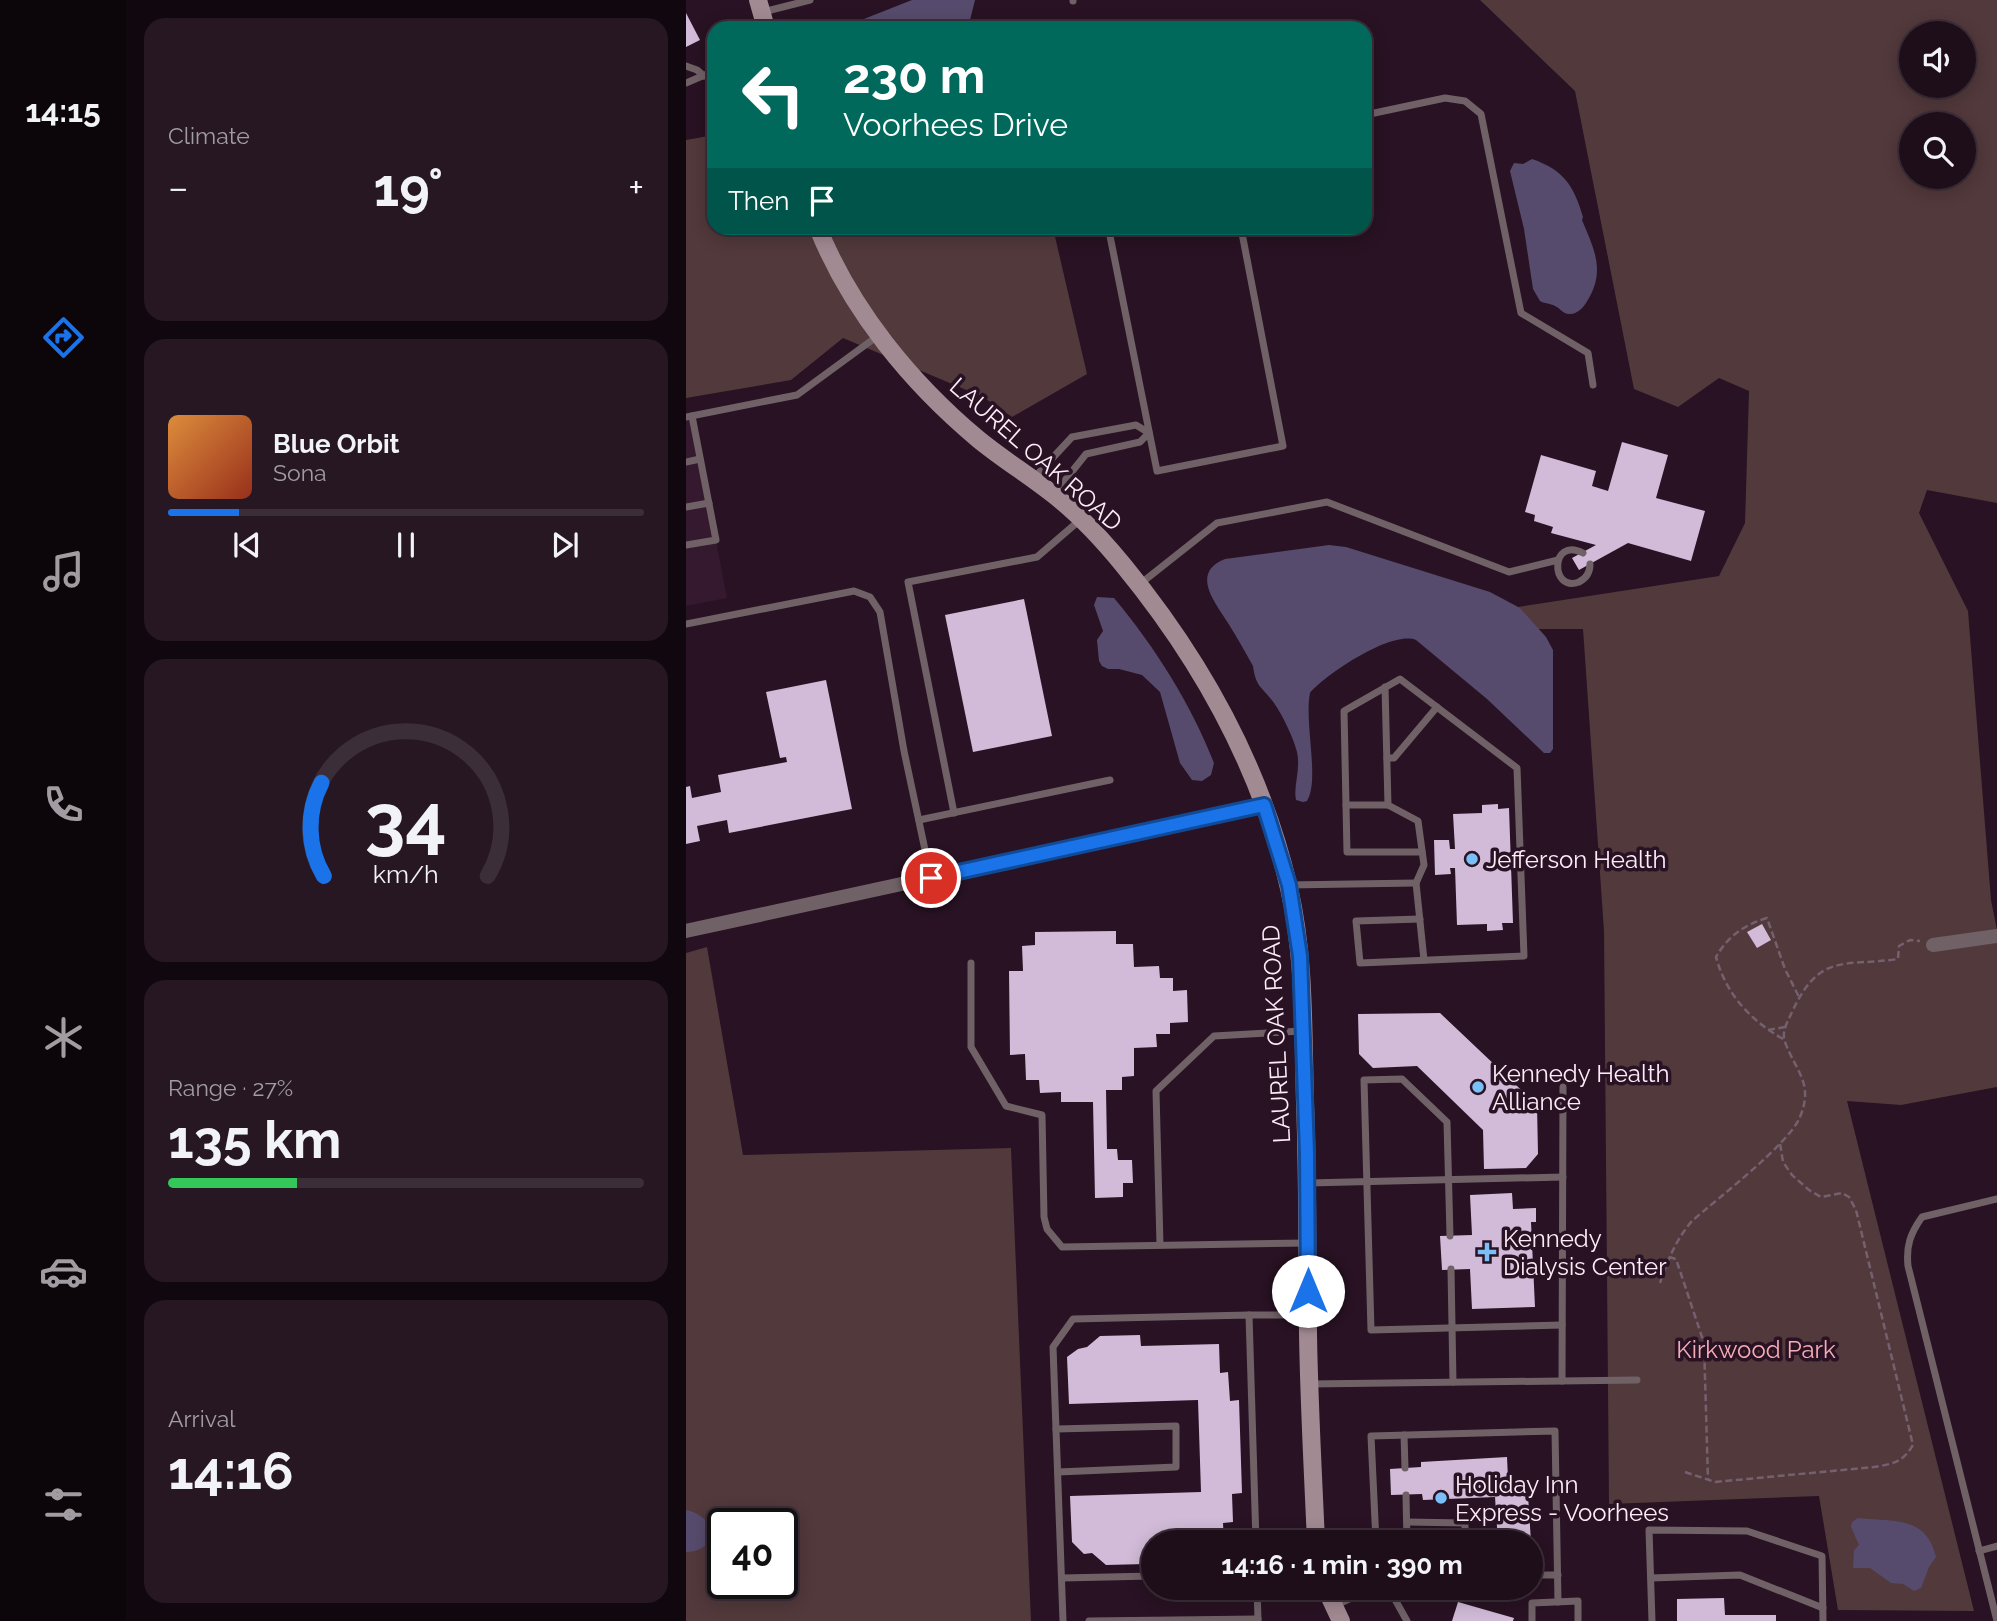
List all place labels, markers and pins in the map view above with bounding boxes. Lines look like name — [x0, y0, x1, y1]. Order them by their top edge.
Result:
place label: Jefferson Health — [1486, 845, 1667, 874]
pin — [901, 848, 961, 908]
marker: Jefferson Health — [1464, 851, 1480, 867]
place label: Kennedy Health Alliance — [1492, 1059, 1670, 1116]
marker: Kennedy Health Alliance — [1470, 1079, 1486, 1095]
place label: Kennedy Dialysis Center — [1503, 1224, 1667, 1281]
marker: Kennedy Dialysis Center — [1477, 1242, 1497, 1262]
place label: Holiday Inn Express - Voorhees — [1455, 1470, 1669, 1527]
marker: Holiday Inn Express - Voorhees — [1433, 1490, 1449, 1506]

